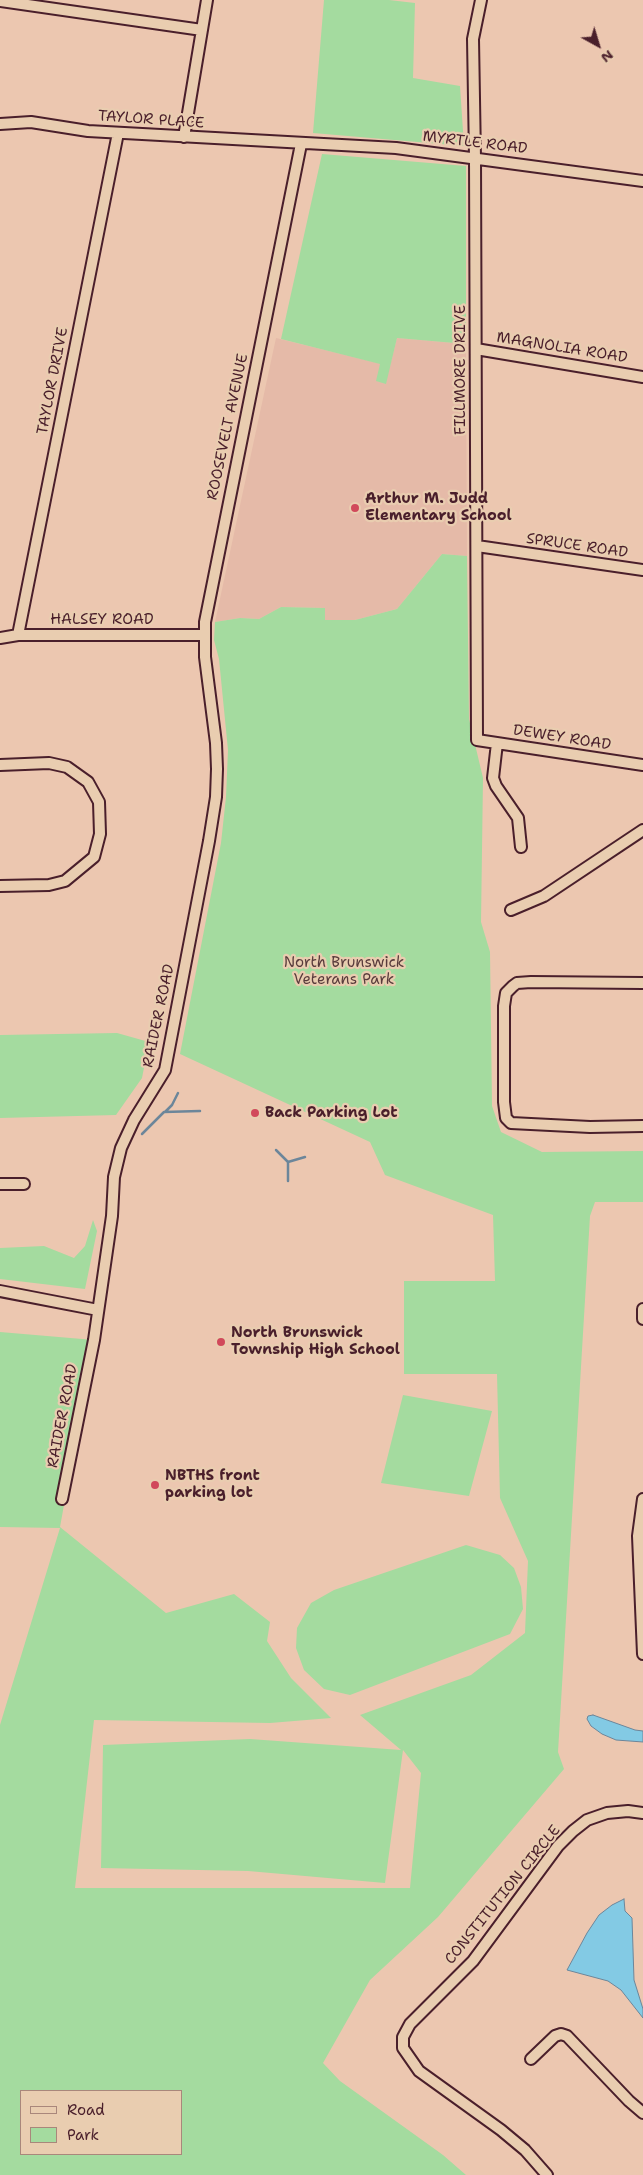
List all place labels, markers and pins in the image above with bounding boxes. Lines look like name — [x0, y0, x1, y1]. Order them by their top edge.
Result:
place label: Arthur M. Judd Elementary School — [365, 490, 512, 525]
marker: Arthur M. Judd Elementary School — [349, 502, 361, 514]
place label: Back Parking Lot — [265, 1104, 398, 1122]
marker: Back Parking Lot — [249, 1107, 261, 1119]
place label: North Brunswick Township High School — [231, 1324, 400, 1359]
marker: North Brunswick Township High School — [215, 1336, 227, 1348]
place label: NBTHS front parking lot — [165, 1467, 260, 1502]
marker: NBTHS front parking lot — [149, 1479, 161, 1491]

